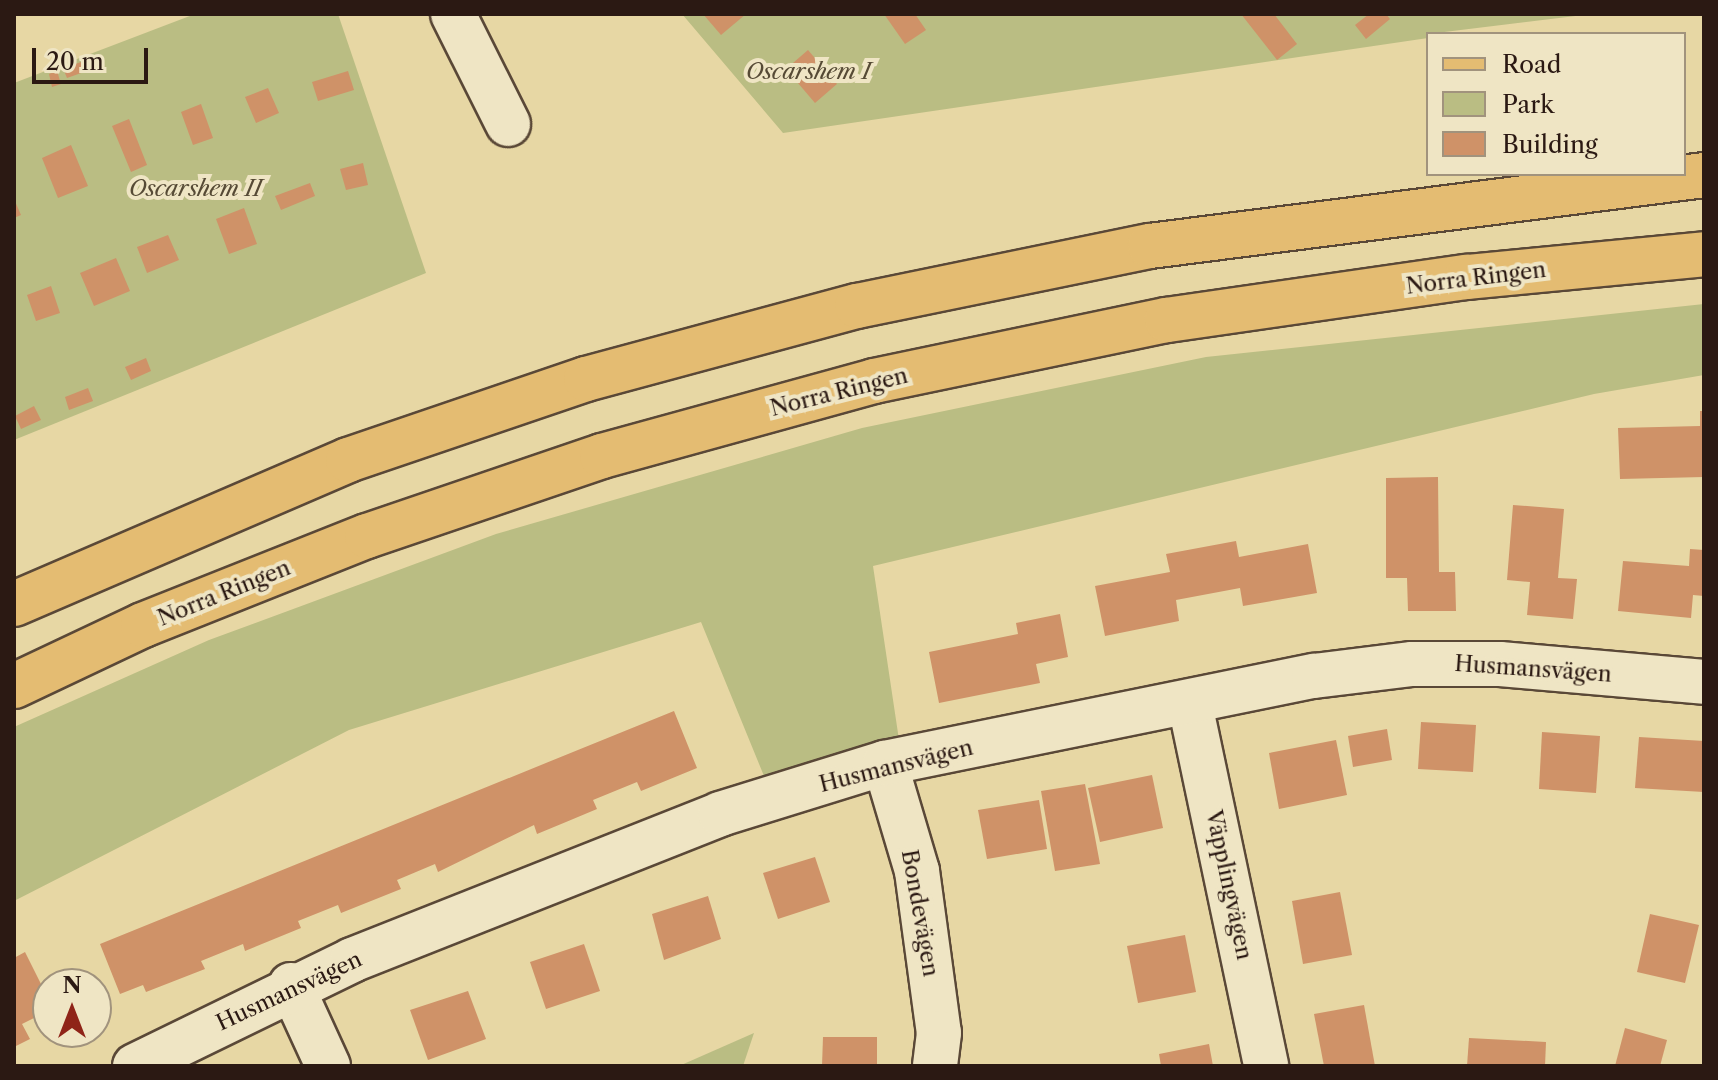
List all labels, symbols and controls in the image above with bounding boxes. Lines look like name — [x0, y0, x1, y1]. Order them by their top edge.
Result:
scale bar — [36, 32, 152, 82]
legend — [1426, 32, 1686, 176]
text: 20 m — [46, 47, 104, 76]
text: Road — [1502, 50, 1561, 79]
park label: Oscarshem I — [746, 59, 870, 85]
text: Park — [1502, 90, 1554, 119]
text: Building — [1502, 130, 1598, 159]
park label: Oscarshem II — [129, 176, 261, 202]
street label: Norra Ringen — [1404, 256, 1548, 300]
street label: Norra Ringen — [767, 362, 911, 422]
street label: Norra Ringen — [154, 554, 294, 632]
street label: Husmansvägen — [1454, 650, 1612, 688]
street label: Husmansvägen — [816, 734, 976, 798]
street label: Väpplingvägen — [1200, 808, 1258, 962]
street label: Bondevägen — [896, 847, 944, 979]
street label: Husmansvägen — [212, 946, 366, 1036]
north arrow — [32, 968, 112, 1048]
text: N — [62, 972, 82, 999]

